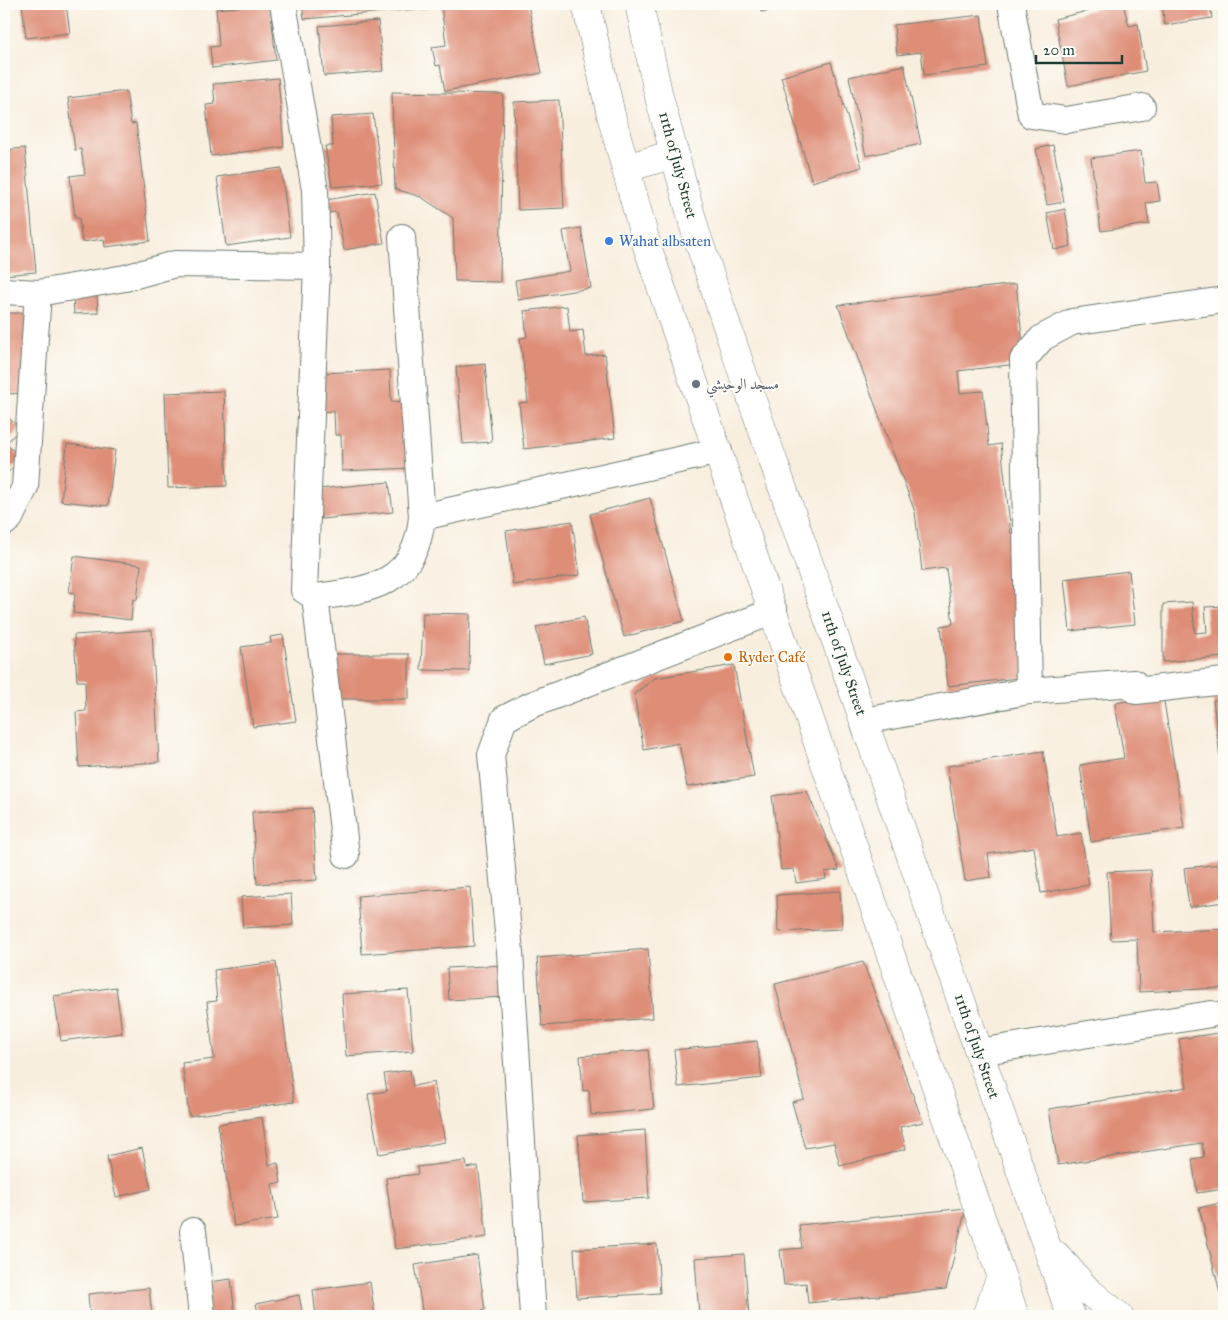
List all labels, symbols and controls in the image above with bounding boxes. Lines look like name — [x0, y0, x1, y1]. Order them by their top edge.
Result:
scale bar — [1036, 32, 1122, 64]
text: 20 m — [1043, 41, 1075, 59]
street label: 11th of July Street — [654, 110, 701, 221]
place label: Wahat albsaten — [619, 232, 711, 250]
marker: Wahat albsaten — [603, 235, 615, 247]
place label: مسجد الوحيشي — [706, 375, 779, 398]
marker: مسجد الوحيشي — [690, 378, 702, 390]
street label: 11th of July Street — [817, 608, 871, 719]
place label: Ryder Café — [738, 648, 806, 666]
marker: Ryder Café — [722, 651, 734, 663]
street label: 11th of July Street — [950, 991, 1004, 1102]

